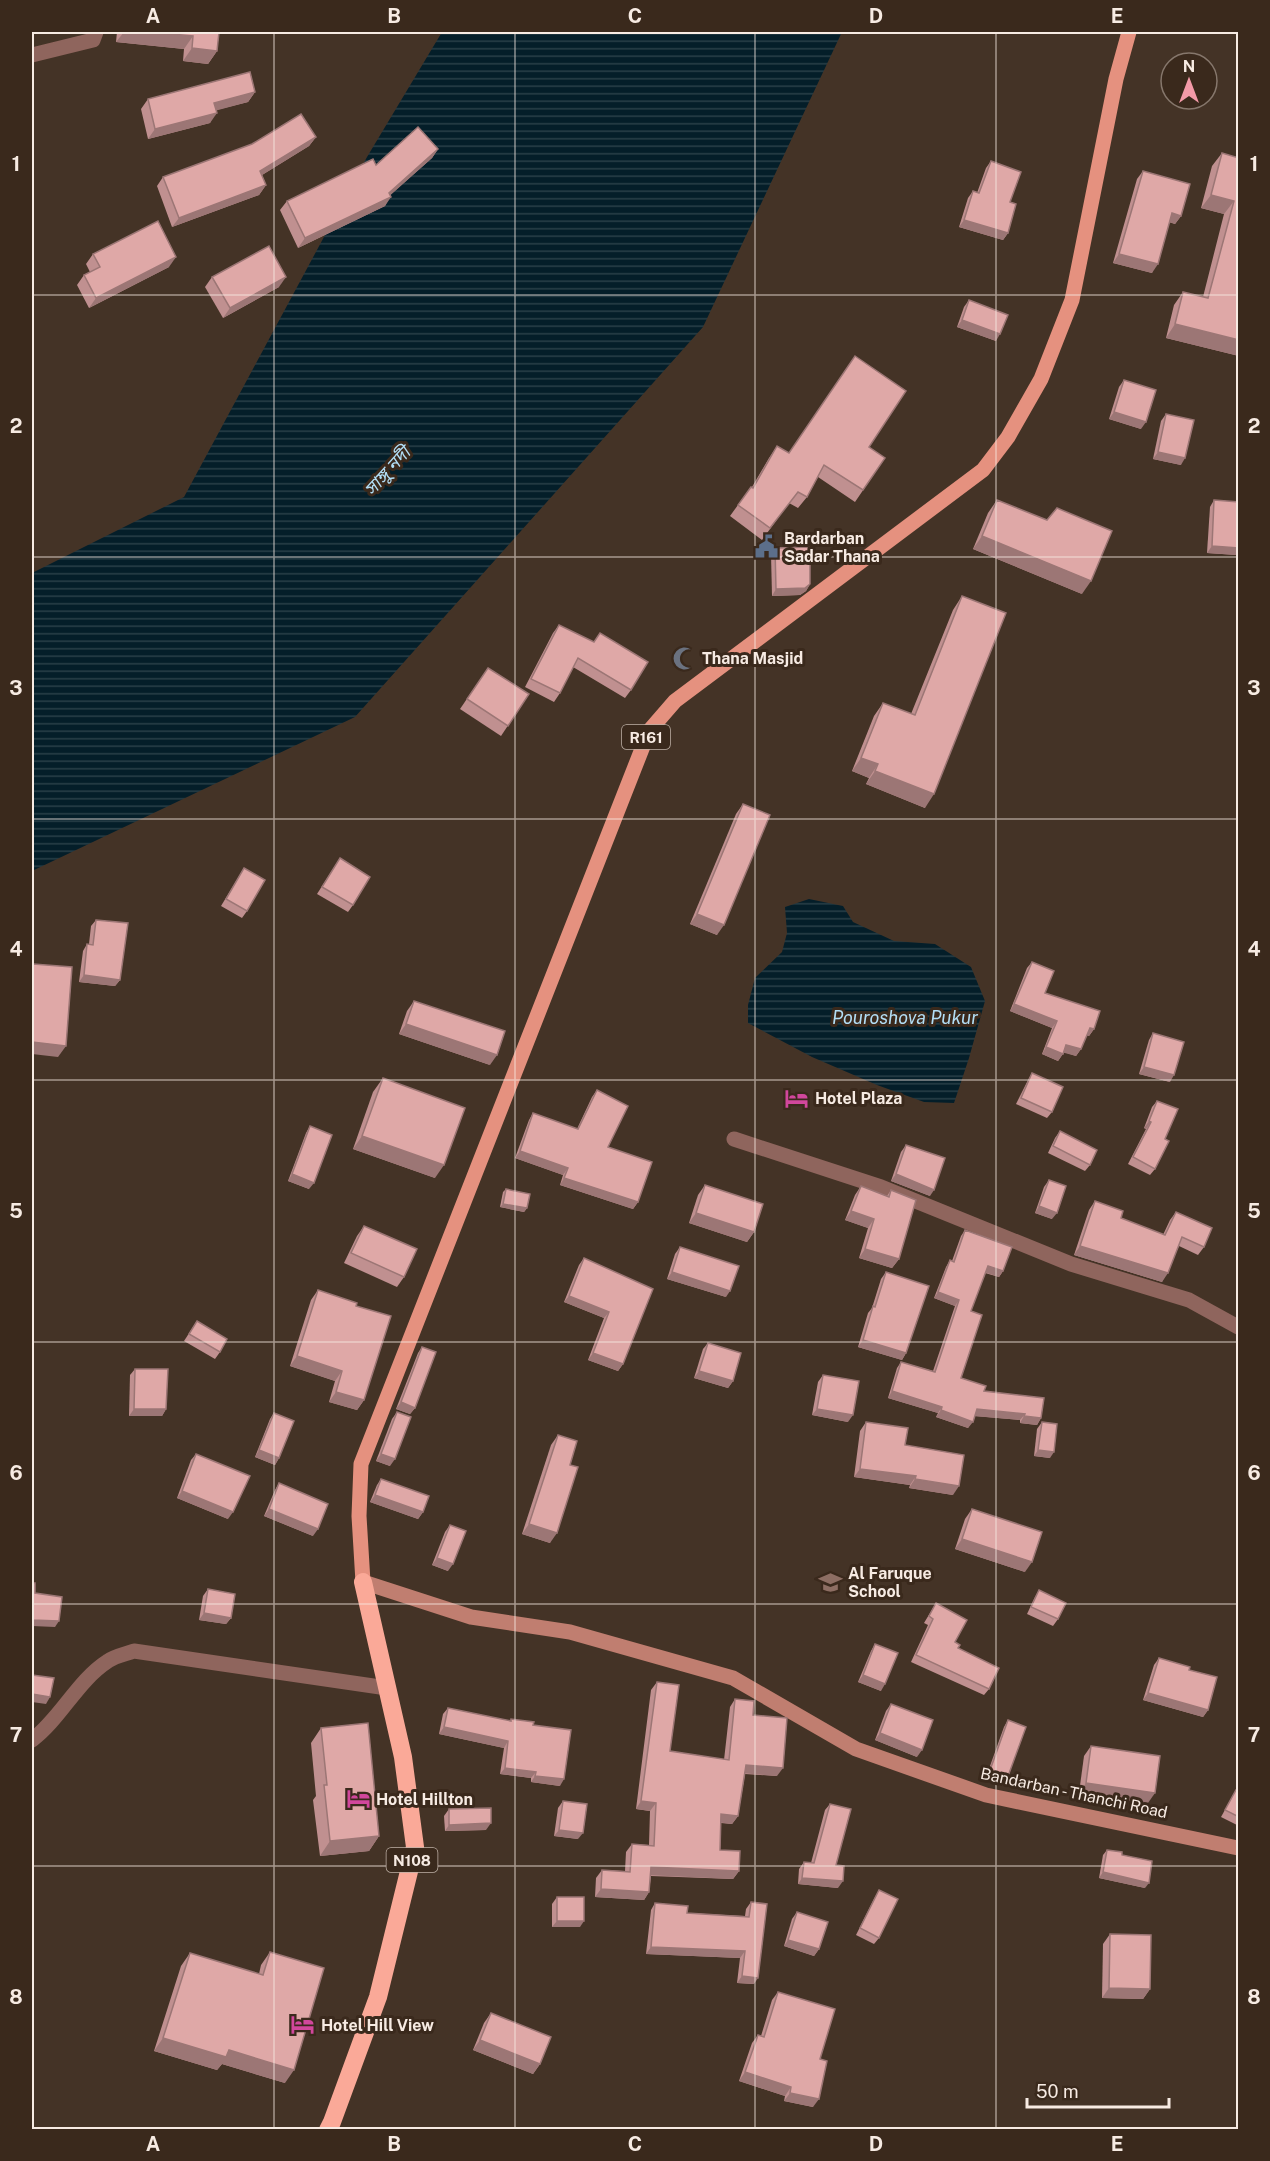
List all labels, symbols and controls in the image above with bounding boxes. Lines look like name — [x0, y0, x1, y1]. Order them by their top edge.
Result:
text: A — [146, 4, 160, 28]
text: B — [387, 4, 401, 28]
text: C — [628, 4, 642, 28]
text: D — [869, 4, 883, 28]
text: E — [1111, 4, 1123, 28]
north arrow — [1159, 51, 1219, 111]
text: N — [1183, 57, 1195, 76]
text: 1 — [12, 152, 20, 176]
text: 1 — [1250, 152, 1258, 176]
text: 2 — [10, 414, 22, 438]
text: 2 — [1248, 414, 1260, 438]
water label: সাঙ্গু নদী — [360, 440, 417, 500]
place label: Bardarban Sadar Thana — [784, 529, 880, 566]
public building icon: Bardarban Sadar Thana — [753, 534, 779, 560]
mosque icon: Thana Masjid — [671, 645, 697, 671]
place label: Thana Masjid — [702, 649, 803, 668]
text: 3 — [9, 676, 23, 700]
text: 3 — [1247, 676, 1261, 700]
road number: R161 — [622, 725, 670, 749]
text: 4 — [9, 937, 23, 961]
text: 4 — [1247, 937, 1261, 961]
water label: Pouroshova Pukur — [832, 1007, 978, 1028]
hotel icon: Hotel Plaza — [784, 1085, 810, 1111]
place label: Hotel Plaza — [815, 1089, 902, 1108]
text: 5 — [9, 1199, 23, 1223]
text: 5 — [1247, 1199, 1261, 1223]
text: 6 — [9, 1461, 23, 1485]
text: 6 — [1247, 1461, 1261, 1485]
place label: Al Faruque School — [848, 1564, 932, 1601]
school or university icon: Al Faruque School — [817, 1569, 843, 1595]
text: 7 — [10, 1723, 22, 1747]
text: 7 — [1248, 1723, 1260, 1747]
street label: Bandarban - Thanchi Road — [979, 1764, 1169, 1822]
hotel icon: Hotel Hillton — [345, 1786, 371, 1812]
place label: Hotel Hillton — [376, 1790, 473, 1809]
road number: N108 — [386, 1848, 438, 1872]
text: 8 — [9, 1985, 23, 2009]
text: 8 — [1247, 1985, 1261, 2009]
hotel icon: Hotel Hill View — [290, 2012, 316, 2038]
place label: Hotel Hill View — [321, 2016, 434, 2035]
scale bar — [1027, 2071, 1170, 2109]
text: 50 m — [1036, 2081, 1079, 2102]
text: A — [146, 2132, 160, 2156]
text: B — [387, 2132, 401, 2156]
text: C — [628, 2132, 642, 2156]
text: D — [869, 2132, 883, 2156]
text: E — [1111, 2132, 1123, 2156]

